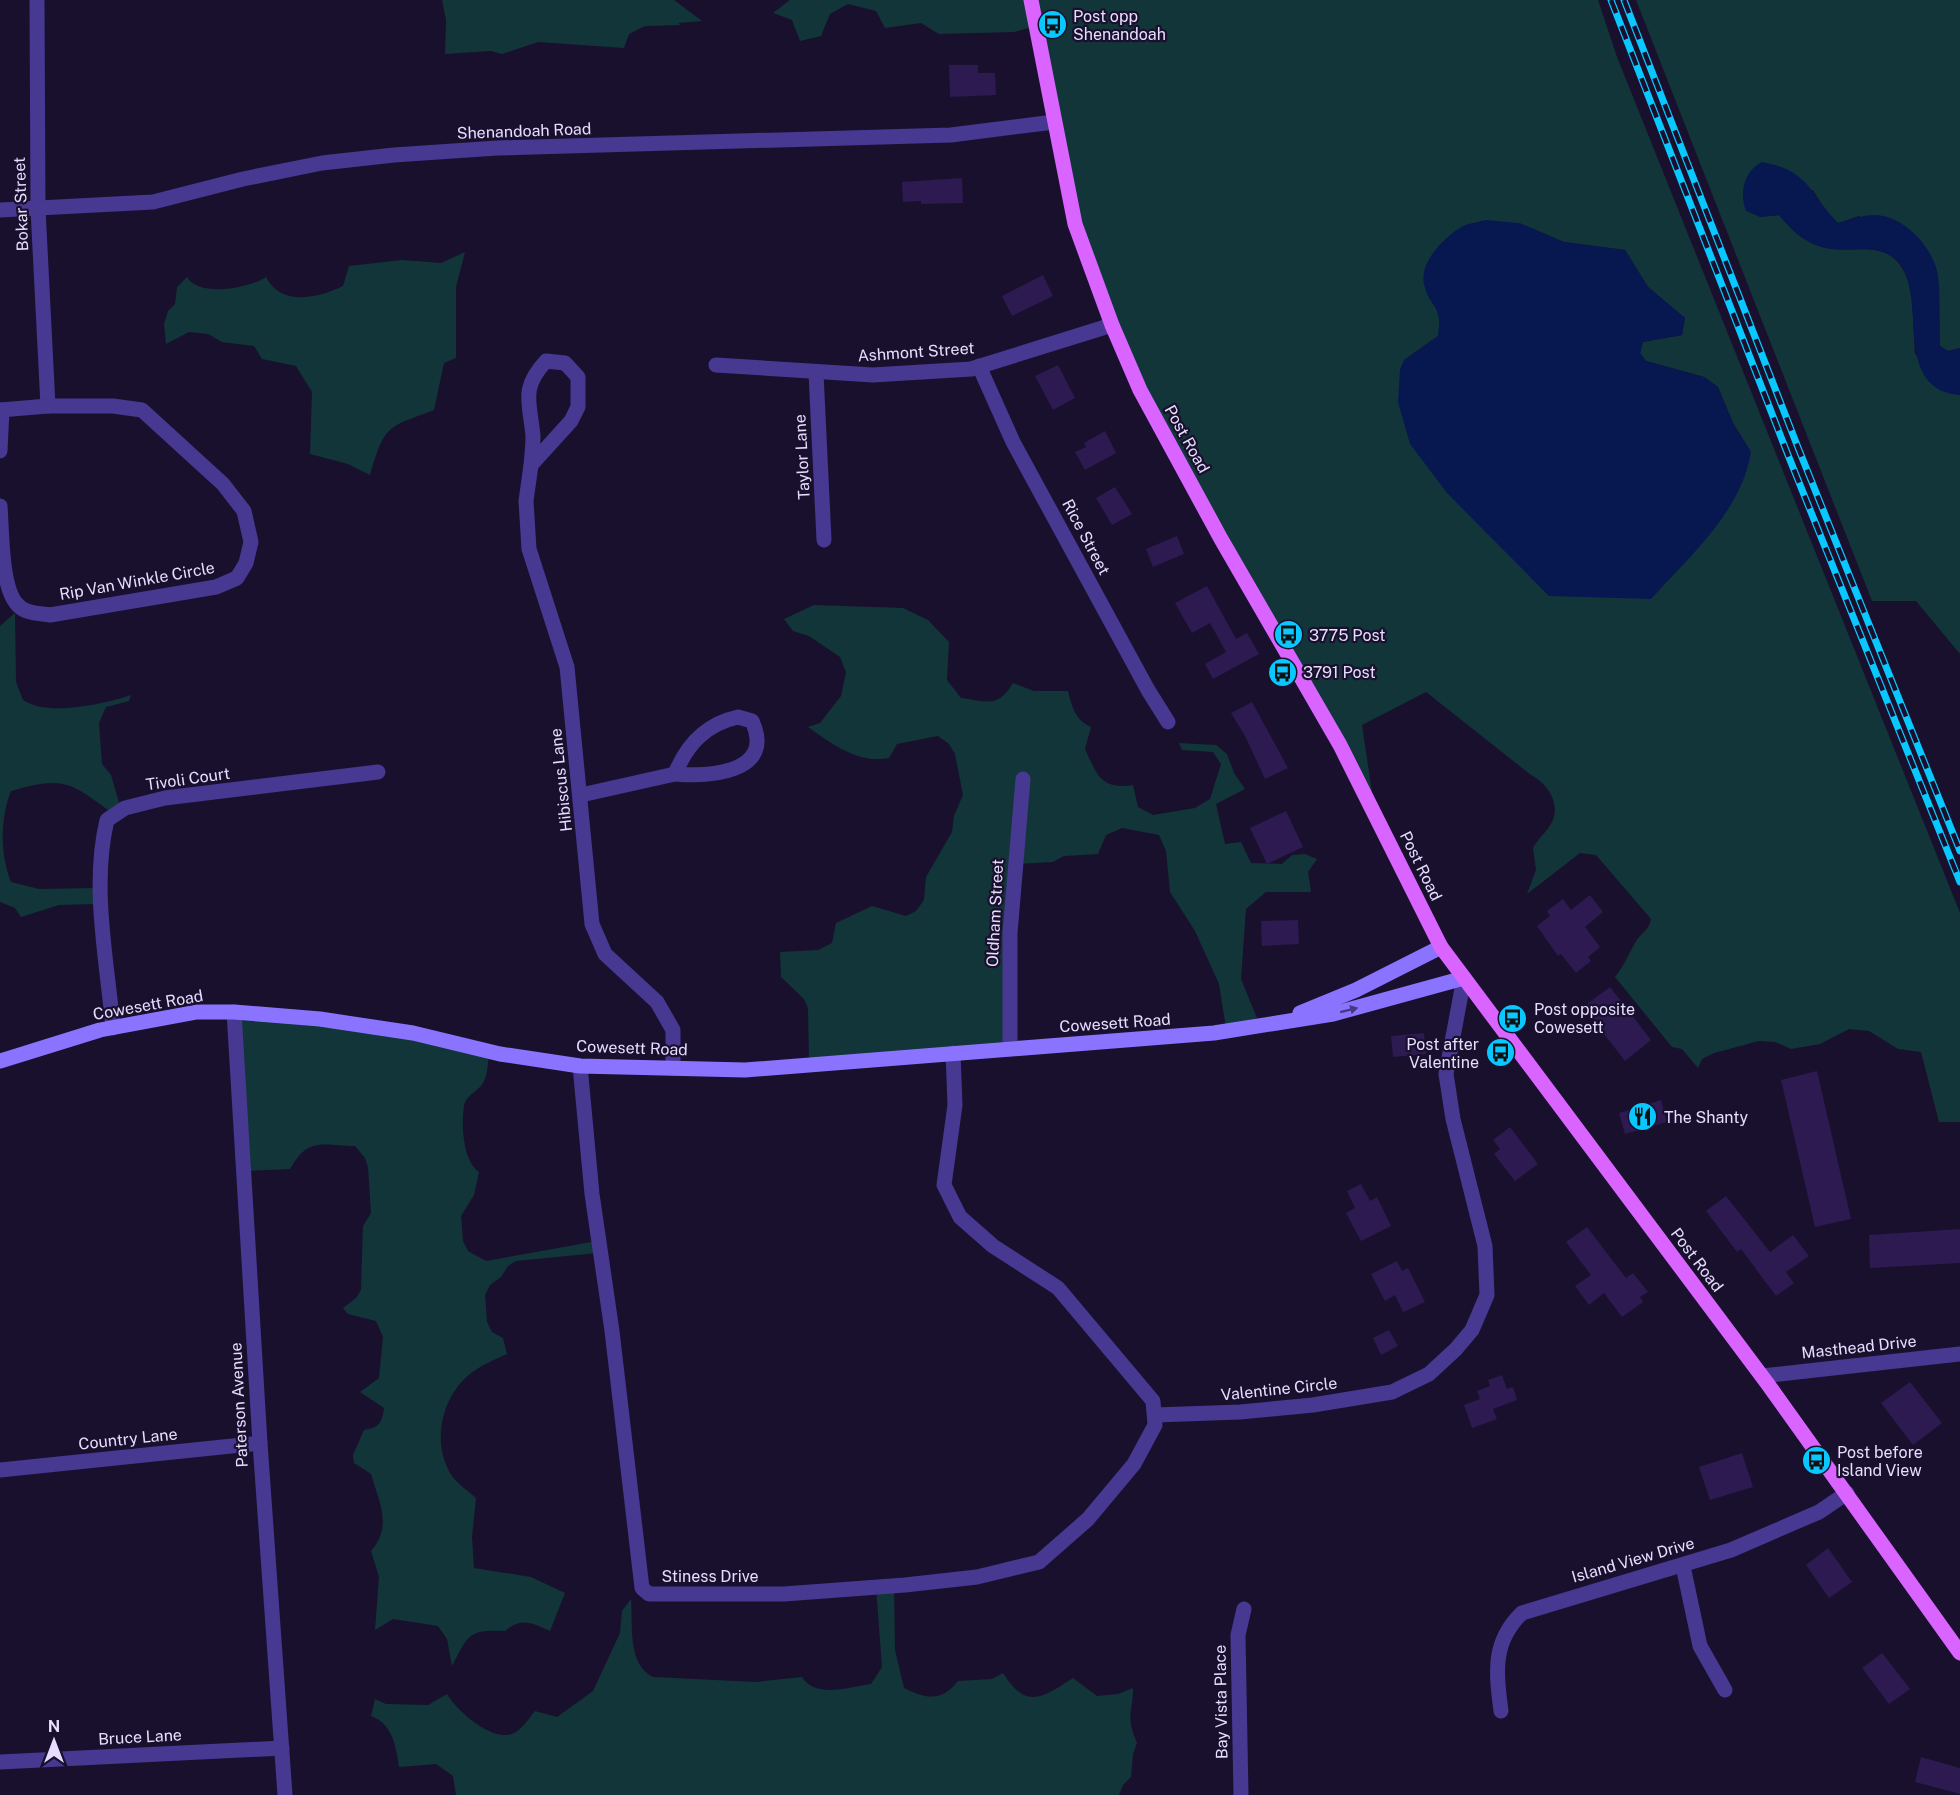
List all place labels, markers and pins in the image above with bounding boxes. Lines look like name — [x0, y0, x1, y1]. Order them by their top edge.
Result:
place label: Post opp Shenandoah — [1073, 7, 1166, 44]
bus stop icon: Post opp Shenandoah — [1036, 9, 1068, 41]
bus stop icon: 3775 Post — [1272, 619, 1304, 651]
place label: 3775 Post — [1309, 626, 1386, 645]
bus stop icon: 3791 Post — [1266, 656, 1298, 688]
place label: 3791 Post — [1303, 663, 1376, 682]
place label: Post opposite Cowesett — [1534, 1000, 1635, 1037]
bus stop icon: Post opposite Cowesett — [1497, 1002, 1529, 1034]
place label: Post after Valentine — [1406, 1035, 1479, 1072]
bus stop icon: Post after Valentine — [1484, 1037, 1516, 1069]
restaurant icon: The Shanty — [1627, 1101, 1659, 1133]
place label: The Shanty — [1664, 1108, 1748, 1127]
place label: Post before Island View — [1837, 1443, 1923, 1480]
bus stop icon: Post before Island View — [1800, 1445, 1832, 1477]

